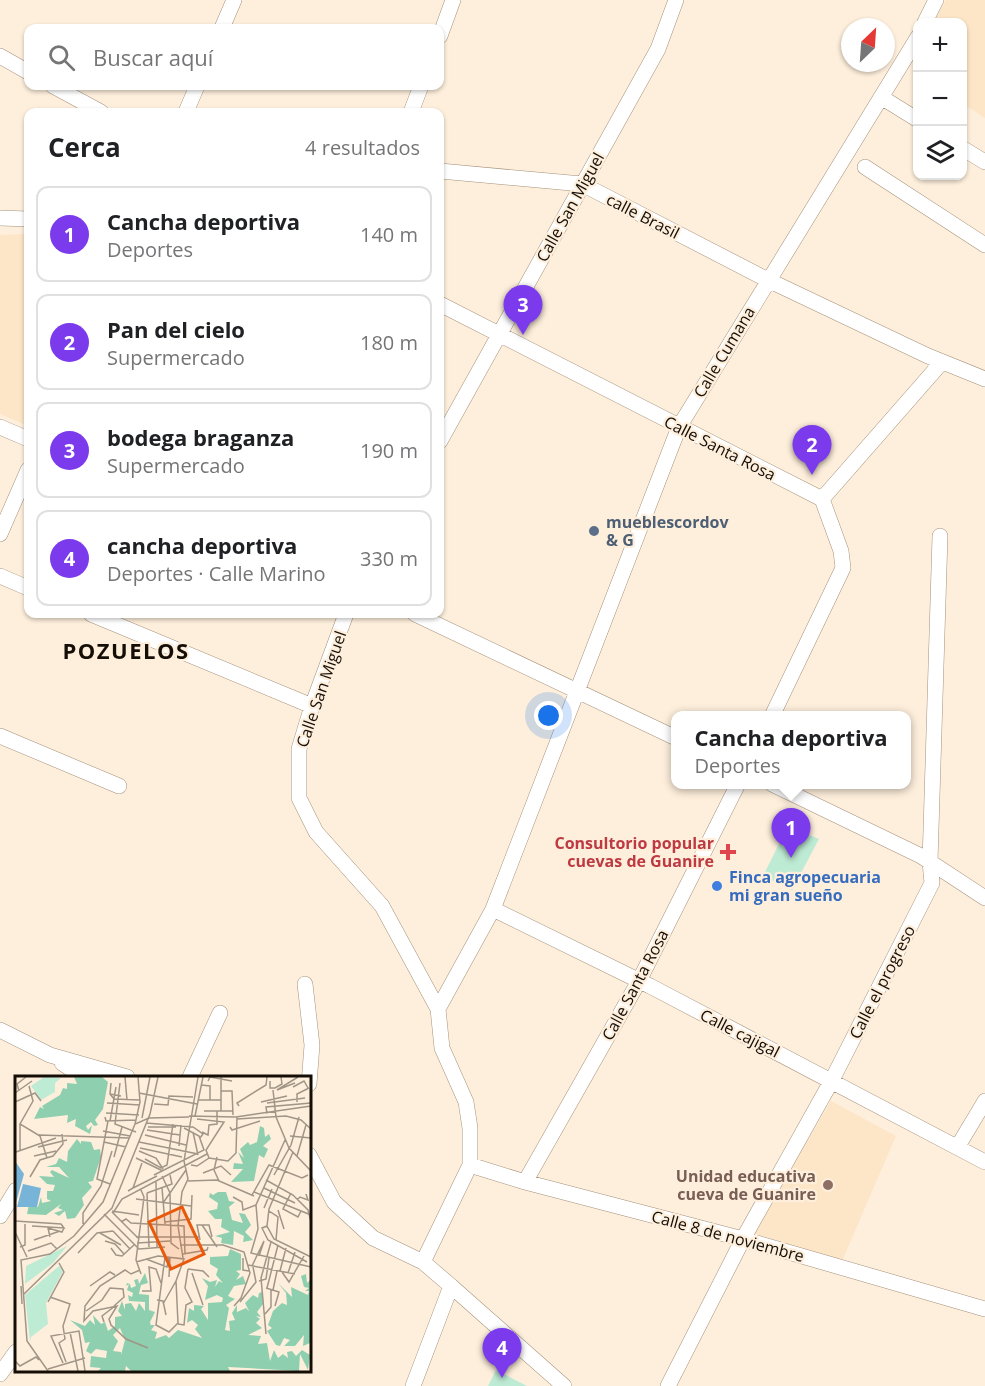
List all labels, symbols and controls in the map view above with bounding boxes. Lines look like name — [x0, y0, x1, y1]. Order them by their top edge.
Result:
north arrow — [841, 18, 895, 72]
map controls — [913, 18, 967, 180]
button: + — [913, 18, 967, 72]
search box — [24, 24, 444, 90]
icon: search — [45, 41, 78, 74]
text: Buscar aquí — [93, 42, 213, 72]
button: − — [913, 72, 967, 126]
button: layers — [913, 126, 967, 180]
text: Cerca — [48, 129, 121, 165]
text: 4 resultados — [305, 134, 420, 161]
street label: Calle San Miguel — [531, 148, 609, 266]
street label: calle Brasil — [603, 188, 683, 244]
text: Cancha deportiva — [107, 206, 300, 236]
text: 1 — [64, 221, 75, 248]
text: 140 m — [360, 221, 418, 248]
text: Deportes — [107, 236, 193, 263]
pin: 3 — [504, 286, 542, 335]
street label: Calle Cumana — [688, 302, 760, 402]
text: Pan del cielo — [107, 314, 245, 344]
text: 2 — [64, 329, 75, 356]
text: 180 m — [360, 329, 418, 356]
text: Supermercado — [107, 344, 245, 371]
street label: Calle Santa Rosa — [660, 410, 780, 486]
text: bodega braganza — [107, 422, 294, 452]
pin: 2 — [792, 426, 832, 475]
text: 3 — [64, 437, 75, 464]
text: 190 m — [360, 437, 418, 464]
text: Supermercado — [107, 452, 245, 479]
place label: mueblescordov & G — [606, 511, 730, 551]
marker: mueblescordov & G — [587, 524, 601, 538]
text: cancha deportiva — [107, 530, 297, 560]
text: 4 — [64, 545, 75, 572]
text: 330 m — [360, 545, 418, 572]
text: Deportes · Calle Marino — [107, 560, 326, 587]
street label: Calle San Miguel — [291, 628, 351, 750]
district label: POZUELOS — [62, 635, 190, 665]
your location — [534, 701, 563, 730]
popup — [671, 711, 911, 789]
text: Cancha deportiva — [694, 722, 888, 752]
text: Deportes — [694, 752, 781, 779]
pin: 1 — [772, 808, 810, 858]
place label: Consultorio popular cuevas de Guanire — [554, 832, 714, 872]
marker: Consultorio popular cuevas de Guanire — [719, 843, 737, 861]
place label: Finca agropecuaria mi gran sueño — [729, 866, 881, 906]
marker: Finca agropecuaria mi gran sueño — [710, 879, 724, 893]
street label: Calle el progreso — [844, 921, 920, 1043]
street label: Calle Santa Rosa — [597, 926, 673, 1044]
street label: Calle cajigal — [696, 1004, 784, 1062]
inset map — [15, 1076, 310, 1371]
place label: Unidad educativa cueva de Guanire — [676, 1165, 816, 1205]
marker: Unidad educativa cueva de Guanire — [821, 1178, 835, 1192]
street label: Calle 8 de noviembre — [649, 1205, 807, 1267]
pin: 4 — [482, 1328, 522, 1378]

